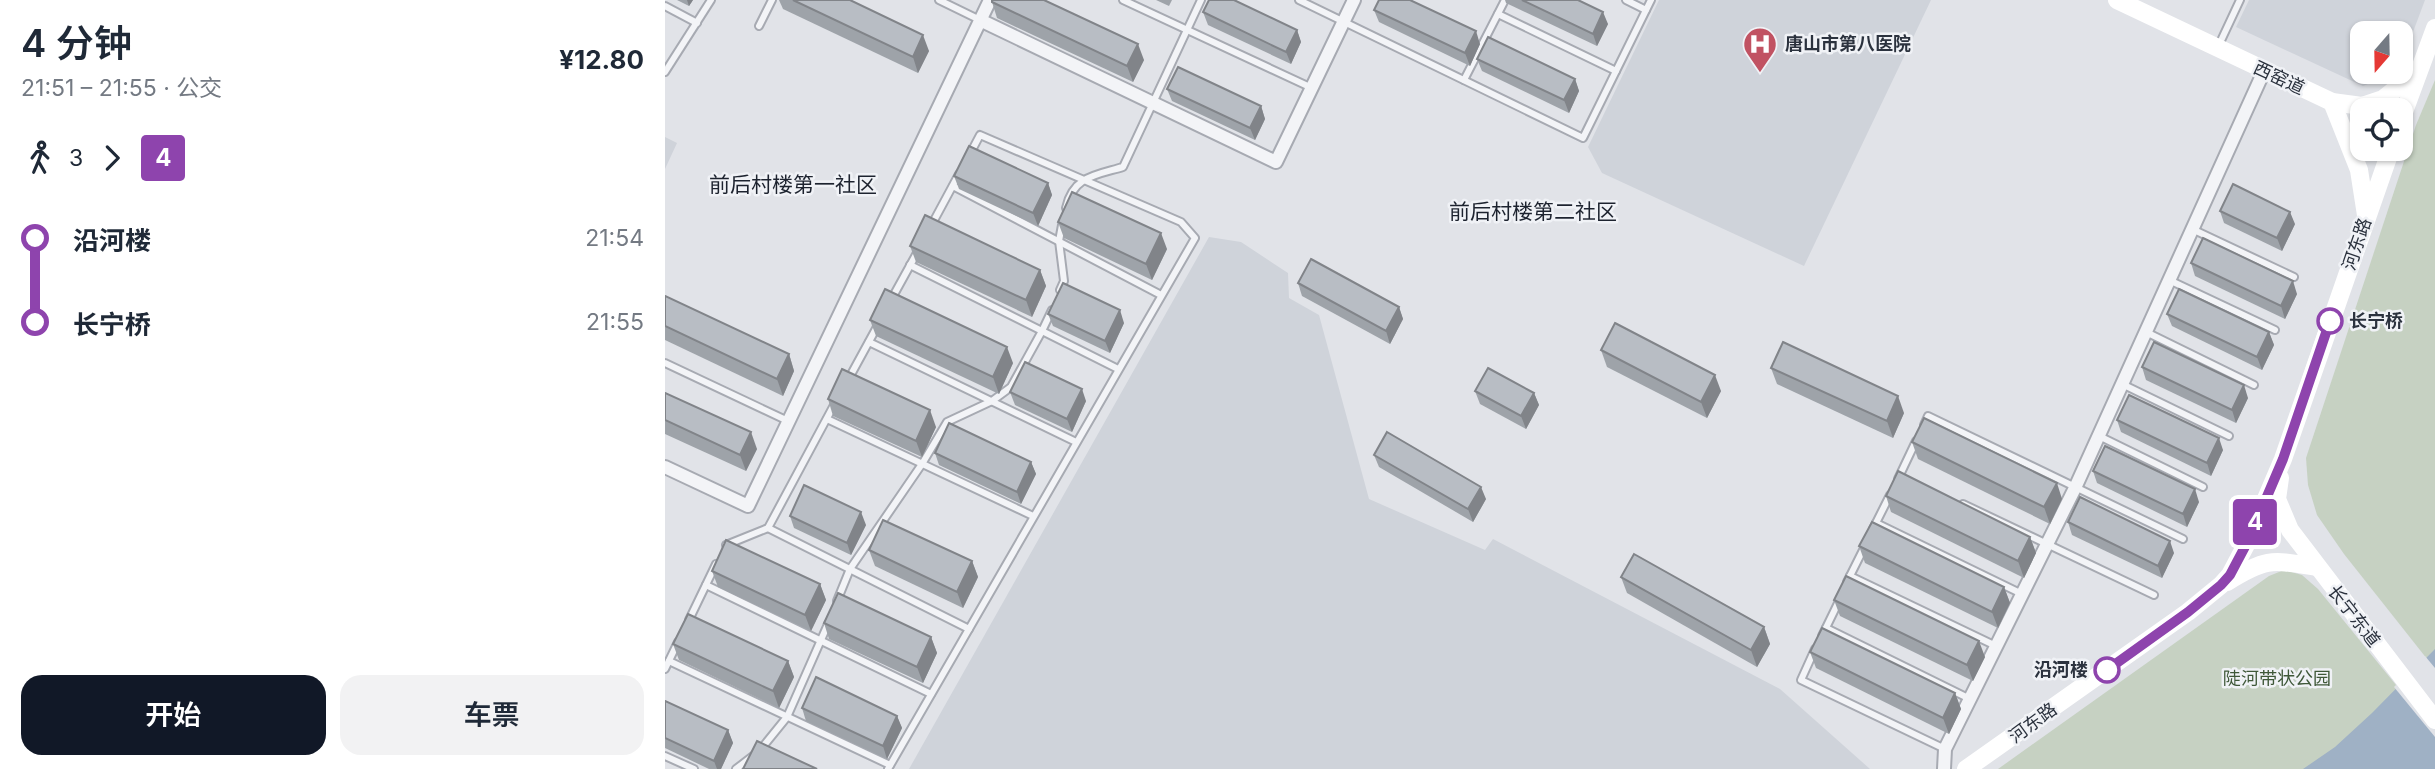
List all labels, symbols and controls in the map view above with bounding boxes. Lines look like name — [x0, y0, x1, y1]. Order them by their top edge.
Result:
text: 4 分钟 — [21, 20, 132, 66]
north arrow — [2350, 21, 2413, 84]
map controls — [2350, 21, 2413, 161]
hospital icon: 唐山市第八医院 — [1741, 25, 1779, 74]
place label: 唐山市第八医院 — [1785, 33, 1911, 54]
text: ¥12.80 — [559, 44, 644, 75]
street label: 西窑道 — [2250, 57, 2308, 98]
text: 21:51 – 21:55 · 公交 — [21, 74, 222, 102]
button: locate — [2350, 98, 2413, 161]
icon: walk — [21, 139, 59, 177]
icon: forward — [93, 139, 131, 177]
text: 4 — [155, 143, 171, 172]
text: 3 — [69, 144, 83, 172]
district label: 前后村楼第一社区 — [709, 172, 877, 197]
district label: 前后村楼第二社区 — [1449, 199, 1617, 224]
street label: 河东路 — [2338, 215, 2375, 273]
text: 21:54 — [585, 224, 644, 252]
text: 沿河楼 — [73, 225, 151, 256]
text: 21:55 — [586, 308, 644, 336]
marker: 长宁桥 — [2317, 308, 2343, 334]
text: 长宁桥 — [73, 309, 151, 340]
place label: 长宁桥 — [2349, 310, 2403, 331]
line badge: 4 — [2232, 499, 2278, 545]
text: 4 — [2247, 507, 2263, 536]
street label: 长宁东道 — [2324, 581, 2385, 651]
marker: 沿河楼 — [2094, 657, 2120, 683]
place label: 沿河楼 — [2034, 659, 2088, 680]
park label: 陡河带状公园 — [2223, 668, 2331, 689]
button: 开始 — [21, 675, 326, 755]
button: 车票 — [340, 675, 644, 755]
street label: 河东路 — [2005, 698, 2061, 747]

